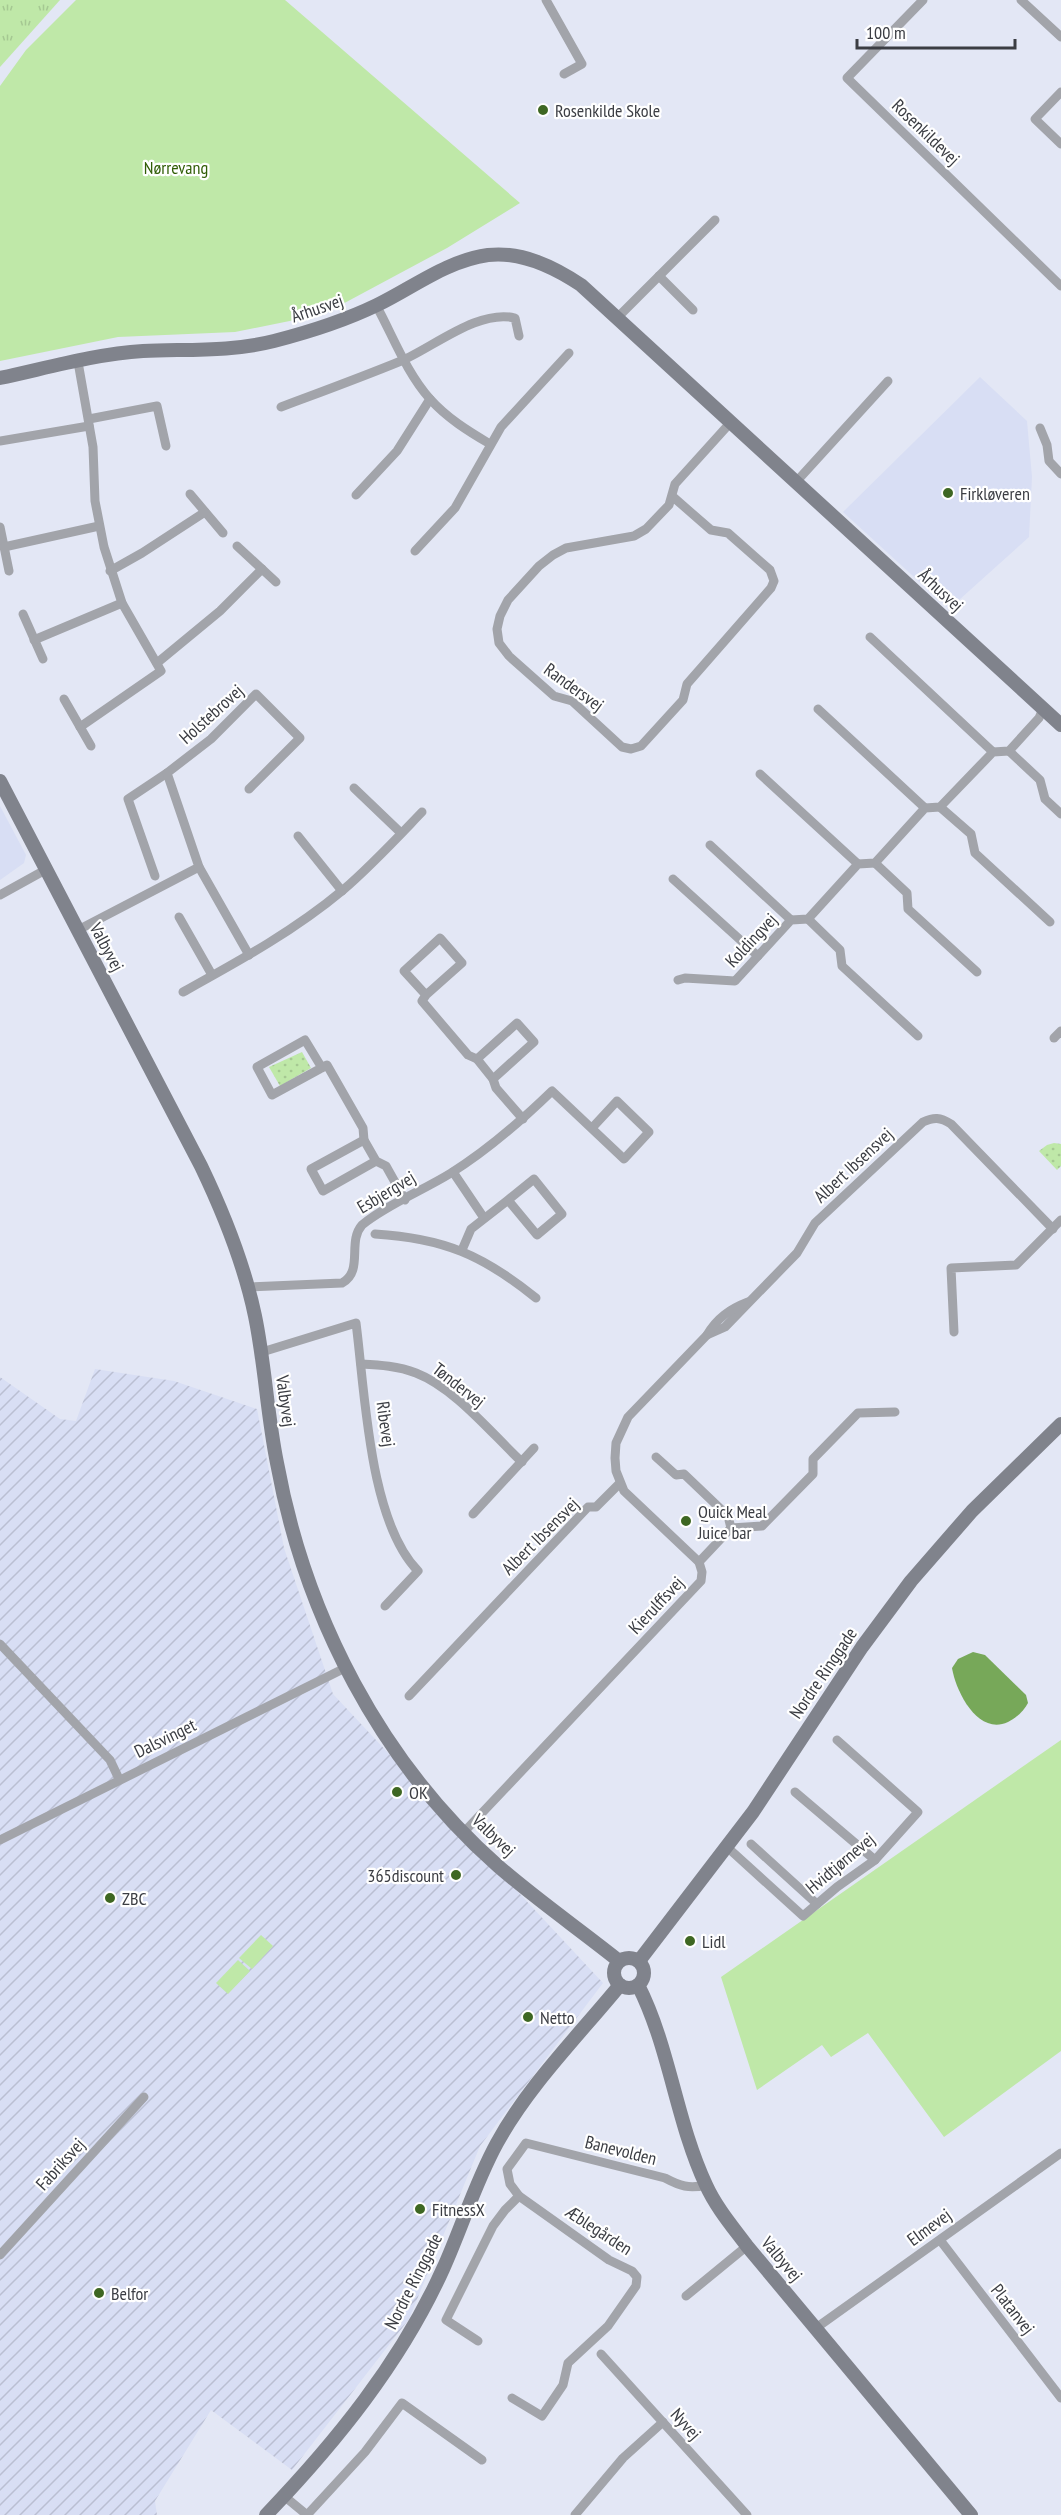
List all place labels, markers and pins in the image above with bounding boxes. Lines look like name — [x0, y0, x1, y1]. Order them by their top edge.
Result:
place label: Rosenkilde Skole — [555, 99, 660, 122]
marker: Rosenkilde Skole — [536, 103, 550, 117]
place label: Firkløveren — [960, 482, 1030, 505]
marker: Firkløveren — [941, 486, 955, 500]
place label: Quick Meal Juice bar — [697, 1500, 767, 1544]
marker: Quick Meal Juice bar — [679, 1514, 693, 1528]
place label: OK — [409, 1781, 428, 1804]
marker: OK — [390, 1785, 404, 1799]
place label: 365discount — [367, 1864, 444, 1887]
marker: 365discount — [449, 1868, 463, 1882]
place label: ZBC — [122, 1887, 147, 1910]
marker: ZBC — [103, 1891, 117, 1905]
place label: Lidl — [702, 1930, 726, 1953]
marker: Lidl — [683, 1934, 697, 1948]
place label: Netto — [540, 2006, 575, 2029]
marker: Netto — [521, 2010, 535, 2024]
place label: FitnessX — [432, 2198, 485, 2221]
marker: FitnessX — [413, 2202, 427, 2216]
place label: Belfor — [111, 2282, 148, 2305]
marker: Belfor — [92, 2286, 106, 2300]

